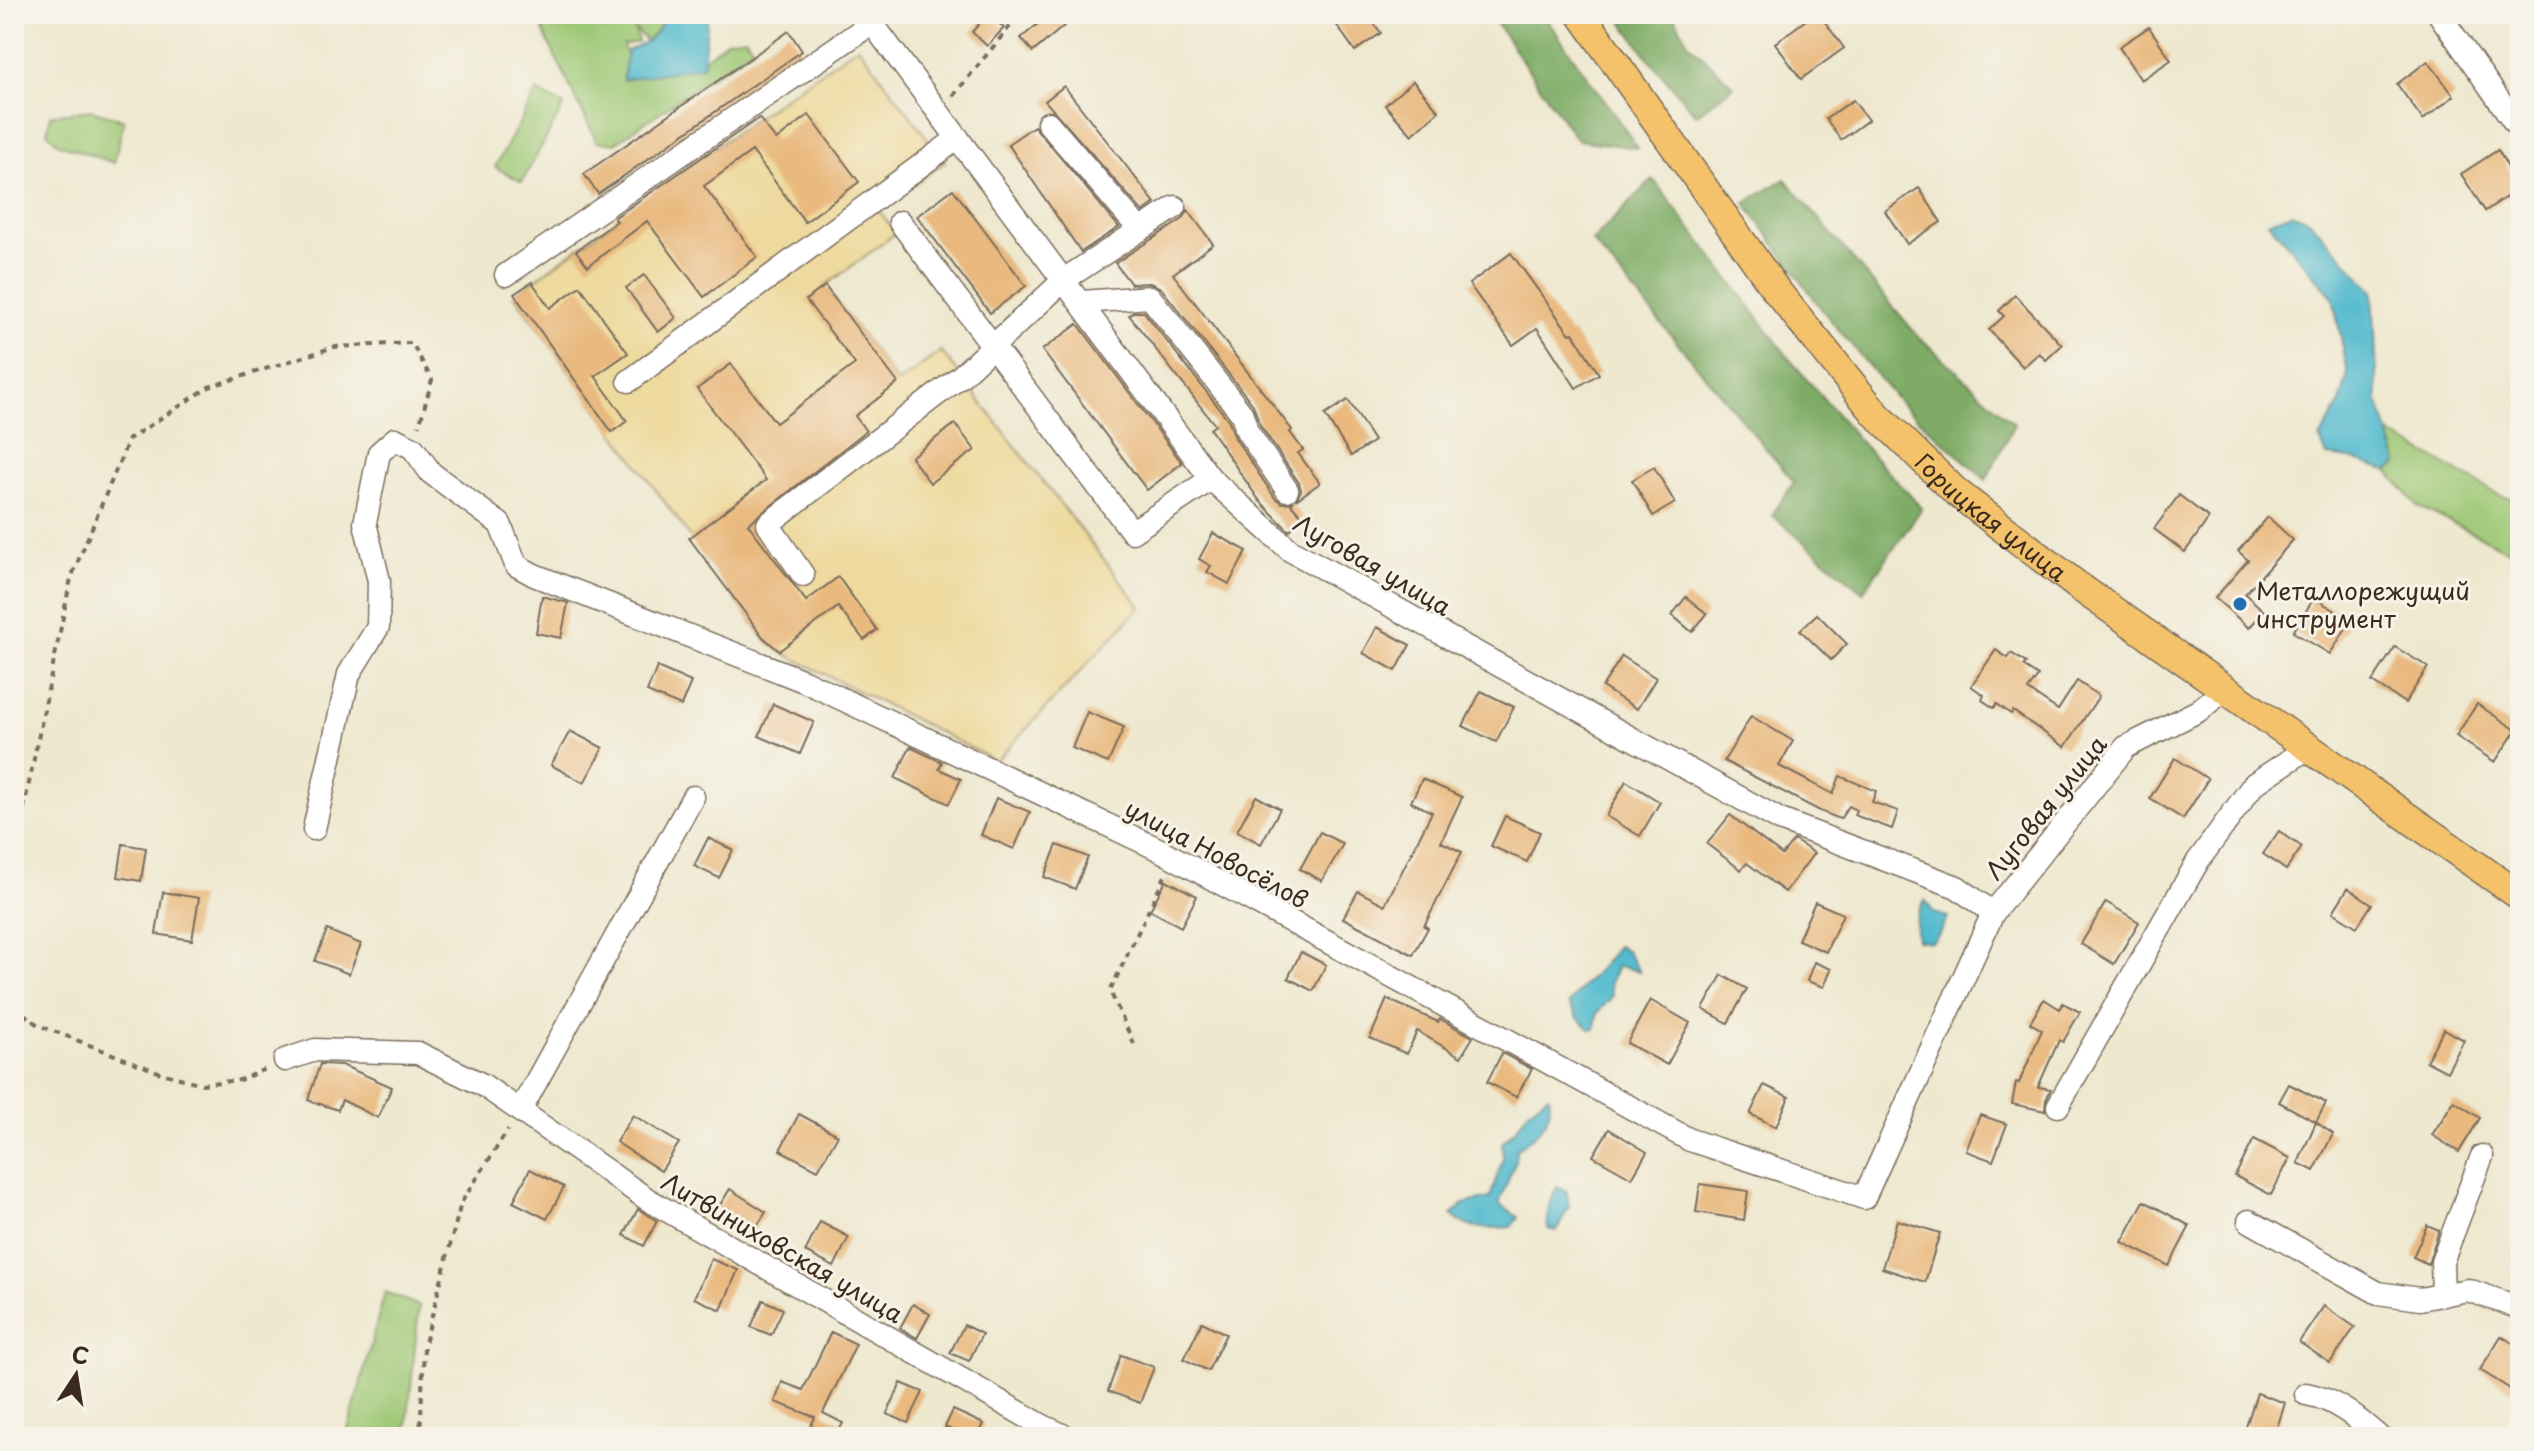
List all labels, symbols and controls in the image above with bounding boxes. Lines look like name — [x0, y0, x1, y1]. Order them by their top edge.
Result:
street label: Горицкая улица — [1907, 444, 2075, 590]
street label: Луговая улица — [1288, 504, 1458, 624]
place label: Металлорежущий инструмент — [2256, 572, 2470, 636]
marker: Металлорежущий инструмент — [2231, 595, 2249, 613]
street label: Луговая улица — [1975, 727, 2115, 887]
street label: улица Новосёлов — [1119, 790, 1315, 916]
street label: Литвиниховская улица — [656, 1163, 910, 1331]
north arrow — [36, 1335, 116, 1415]
text: С — [69, 1336, 92, 1372]

